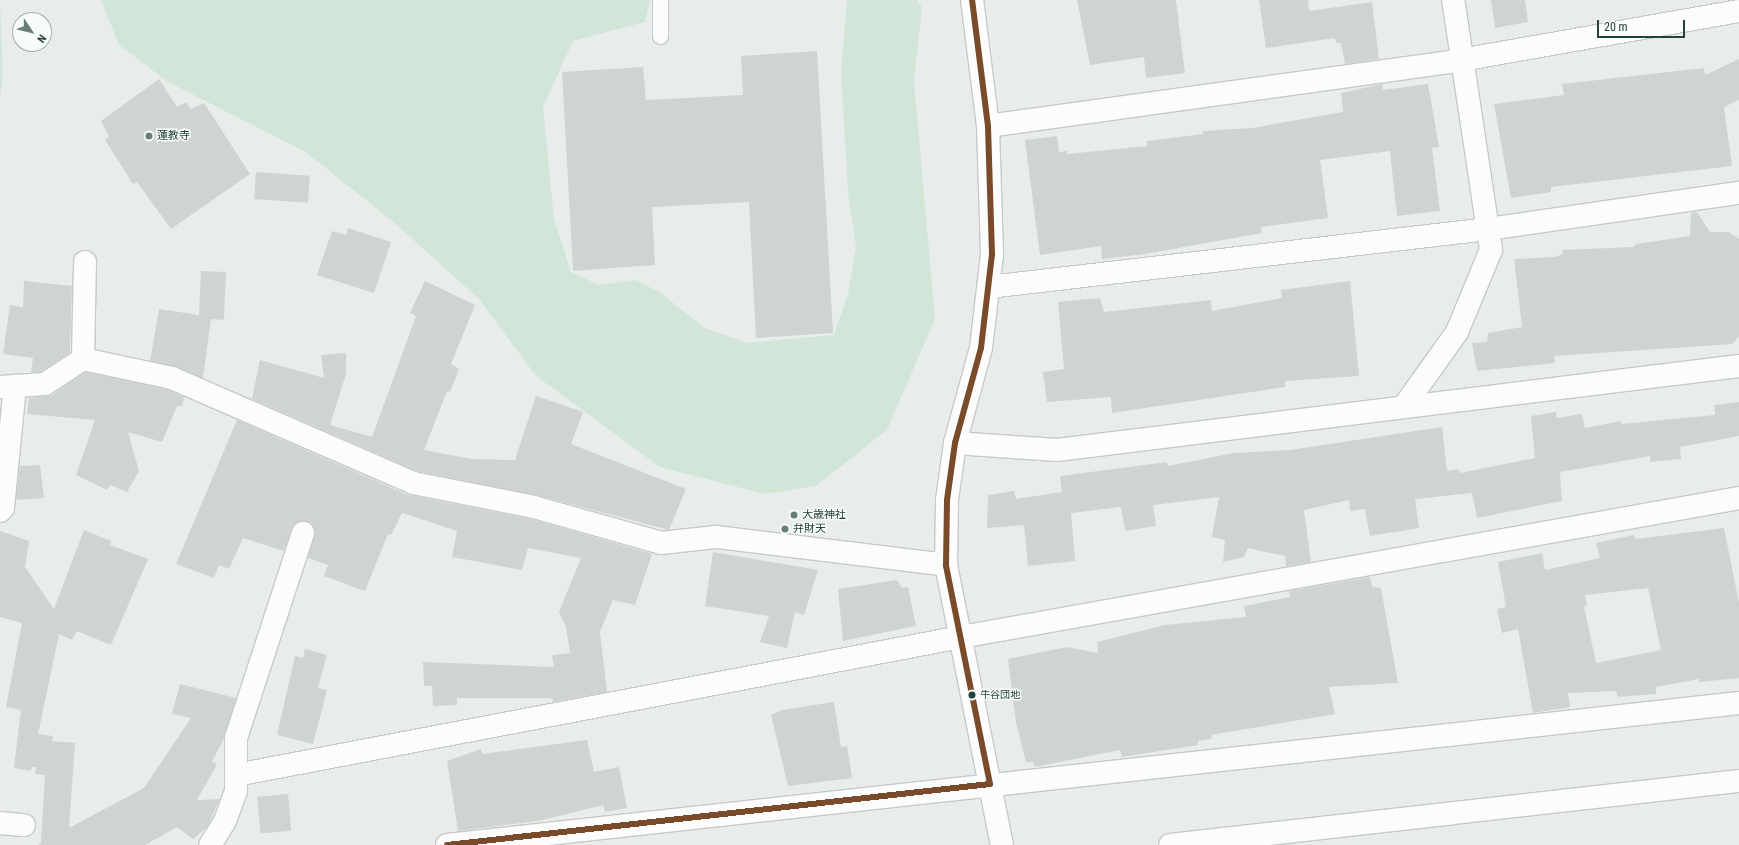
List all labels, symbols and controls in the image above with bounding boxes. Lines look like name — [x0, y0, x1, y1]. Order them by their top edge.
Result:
north arrow — [12, 12, 52, 52]
scale bar — [1599, 12, 1687, 38]
text: 20 m — [1604, 20, 1628, 34]
text: N — [34, 32, 49, 45]
place label: 蓮教寺 — [157, 129, 190, 143]
marker: 蓮教寺 — [144, 131, 154, 141]
place label: 大歳神社 — [802, 508, 846, 522]
marker: 大歳神社 — [789, 510, 799, 520]
place label: 弁財天 — [793, 522, 826, 536]
marker: 弁財天 — [780, 524, 790, 534]
place label: 牛谷団地 — [980, 689, 1020, 701]
marker: 牛谷団地 — [967, 690, 977, 700]

